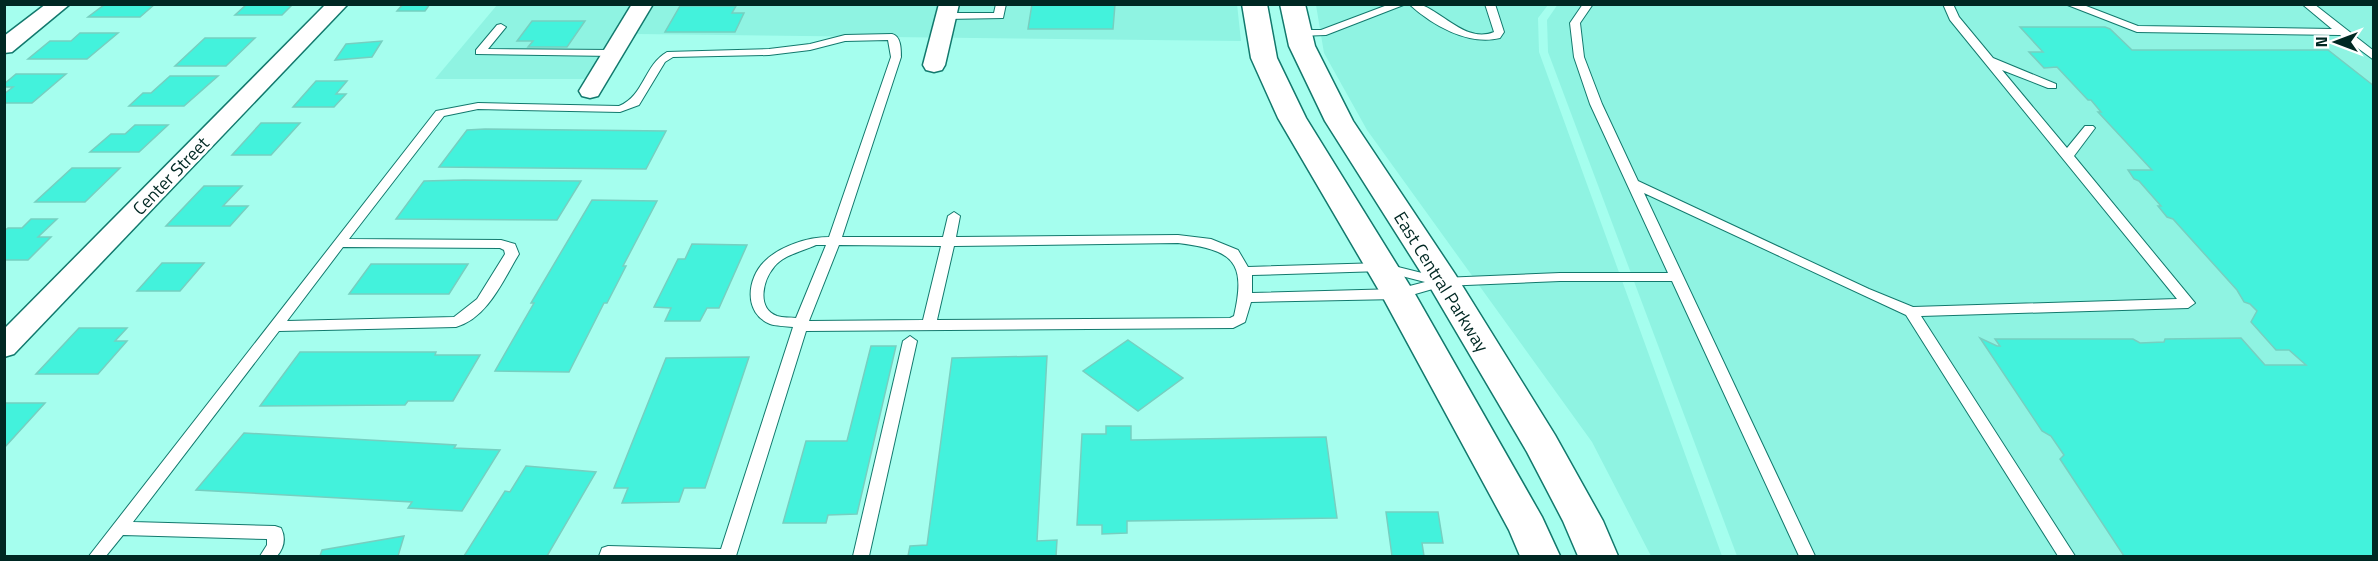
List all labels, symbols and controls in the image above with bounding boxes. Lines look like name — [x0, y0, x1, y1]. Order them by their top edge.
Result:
north arrow — [2306, 12, 2366, 72]
text: N — [2309, 36, 2333, 48]
street label: Center Street — [126, 130, 216, 221]
street label: East Central Parkway — [1387, 206, 1496, 358]

